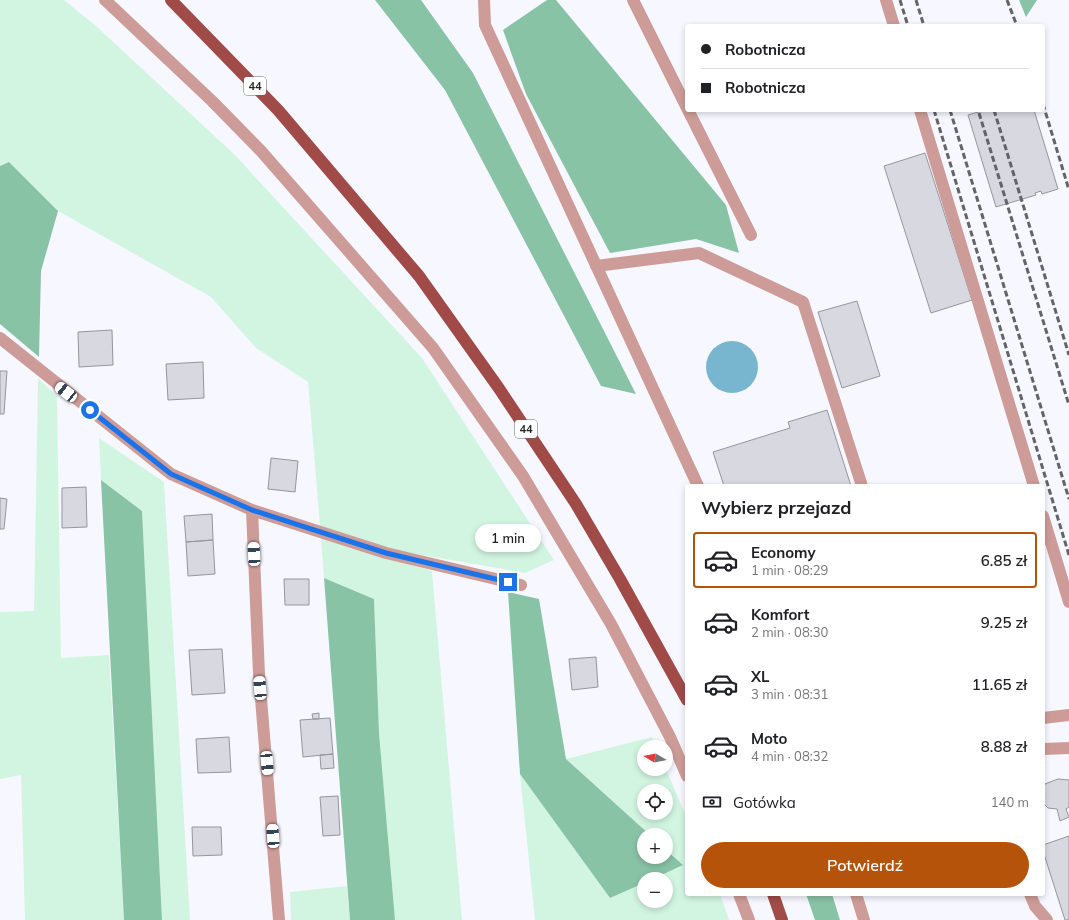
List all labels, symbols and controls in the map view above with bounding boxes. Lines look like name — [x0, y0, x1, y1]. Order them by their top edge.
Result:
text: Robotnicza — [725, 40, 806, 59]
road number: 44 — [244, 77, 266, 95]
text: Robotnicza — [725, 78, 806, 97]
car — [53, 380, 79, 404]
route start — [81, 401, 99, 419]
road number: 44 — [515, 420, 537, 438]
text: Wybierz przejazd — [701, 496, 851, 519]
callout: 1 min — [475, 524, 541, 552]
text: 1 min — [491, 530, 525, 546]
car — [247, 542, 261, 566]
icon: car — [703, 542, 739, 578]
text: Economy — [751, 543, 816, 562]
text: 6.85 zł — [981, 551, 1027, 570]
text: 1 min · 08:29 — [751, 562, 828, 578]
route end — [499, 573, 517, 591]
icon: car — [703, 604, 739, 640]
text: Komfort — [751, 605, 809, 624]
text: 9.25 zł — [981, 613, 1027, 632]
text: 2 min · 08:30 — [751, 624, 828, 640]
icon: car — [703, 666, 739, 702]
text: XL — [751, 667, 769, 686]
text: 11.65 zł — [972, 675, 1027, 694]
car — [253, 676, 267, 700]
text: 3 min · 08:31 — [751, 686, 828, 702]
icon: car — [703, 728, 739, 764]
text: Moto — [751, 729, 787, 748]
text: 8.88 zł — [981, 737, 1027, 756]
north arrow — [637, 740, 673, 776]
map controls — [637, 740, 673, 908]
text: 4 min · 08:32 — [751, 748, 828, 764]
car — [260, 751, 274, 775]
button: locate — [637, 784, 673, 820]
icon: cash — [701, 791, 723, 813]
text: Gotówka — [733, 793, 796, 812]
text: 140 m — [991, 794, 1029, 810]
car — [266, 824, 280, 848]
button: + — [637, 828, 673, 864]
button: Potwierdź — [701, 842, 1029, 888]
button: − — [637, 872, 673, 908]

